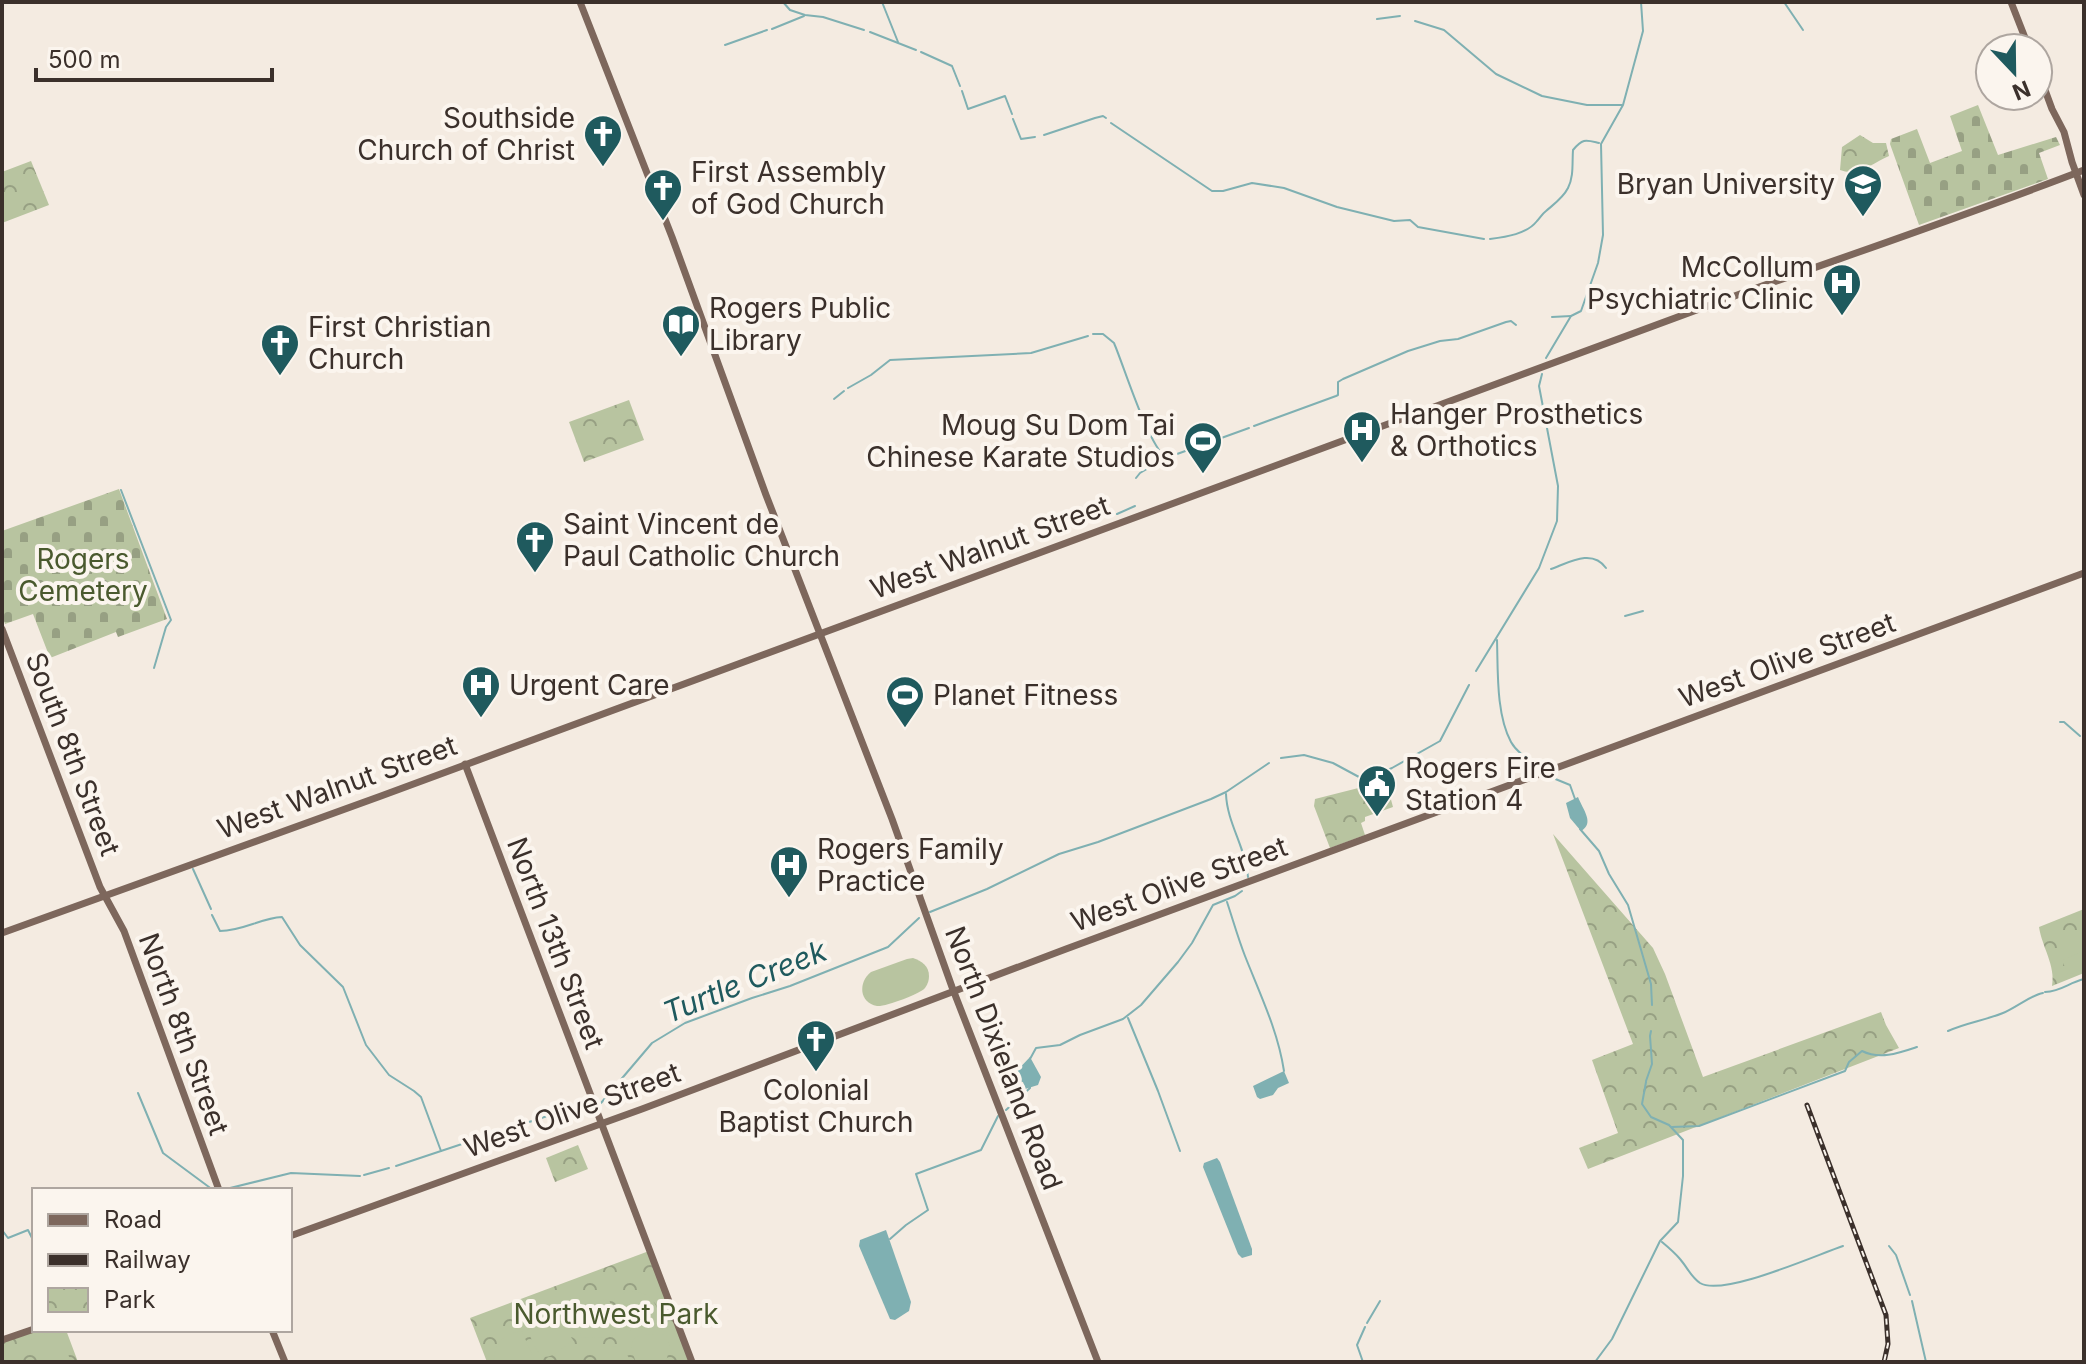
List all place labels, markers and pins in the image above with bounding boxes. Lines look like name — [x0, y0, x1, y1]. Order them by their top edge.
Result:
place label: Southside Church of Christ — [357, 101, 575, 167]
church icon: Southside Church of Christ — [582, 113, 624, 168]
place label: First Assembly of God Church — [691, 155, 886, 221]
school or university icon: Bryan University — [1842, 163, 1884, 218]
church icon: First Assembly of God Church — [642, 167, 684, 222]
place label: Bryan University — [1617, 167, 1835, 201]
place label: McCollum Psychiatric Clinic — [1587, 250, 1814, 316]
hospital icon: McCollum Psychiatric Clinic — [1821, 262, 1863, 317]
place label: Rogers Public Library — [709, 291, 891, 357]
library icon: Rogers Public Library — [660, 303, 702, 358]
place label: First Christian Church — [308, 310, 491, 376]
church icon: First Christian Church — [259, 322, 301, 377]
place label: Hanger Prosthetics & Orthotics — [1390, 397, 1643, 463]
place label: Moug Su Dom Tai Chinese Karate Studios — [866, 408, 1175, 474]
hospital icon: Hanger Prosthetics & Orthotics — [1341, 409, 1383, 464]
sports icon: Moug Su Dom Tai Chinese Karate Studios — [1182, 420, 1224, 475]
place label: Saint Vincent de Paul Catholic Church — [563, 507, 840, 573]
church icon: Saint Vincent de Paul Catholic Church — [514, 519, 556, 574]
hospital icon: Urgent Care — [460, 664, 502, 719]
place label: Urgent Care — [509, 668, 670, 702]
sports icon: Planet Fitness — [884, 674, 926, 729]
place label: Planet Fitness — [933, 678, 1118, 712]
place label: Rogers Fire Station 4 — [1405, 751, 1556, 817]
public building icon: Rogers Fire Station 4 — [1356, 763, 1398, 818]
place label: Rogers Family Practice — [817, 832, 1004, 898]
hospital icon: Rogers Family Practice — [768, 844, 810, 899]
church icon: Colonial Baptist Church — [795, 1018, 837, 1073]
place label: Colonial Baptist Church — [718, 1073, 914, 1139]

